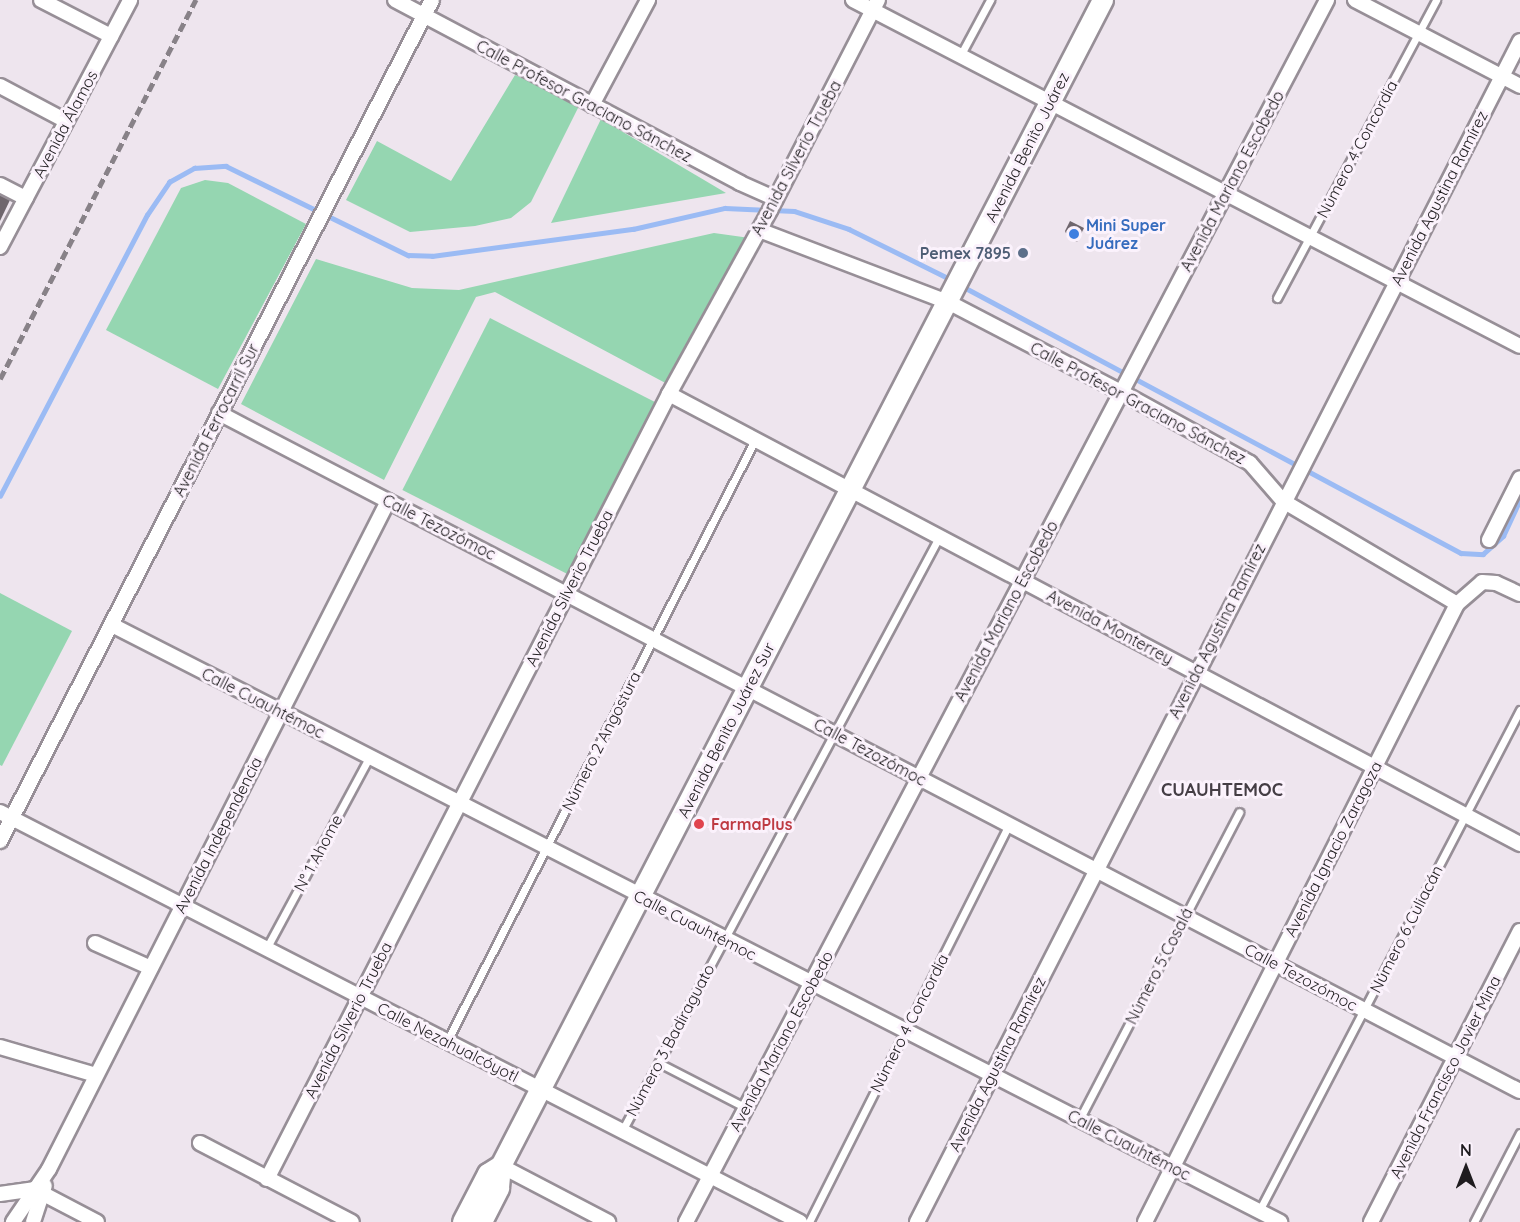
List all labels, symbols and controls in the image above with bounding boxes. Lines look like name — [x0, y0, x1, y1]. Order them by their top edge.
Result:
street label: Calle Profesor Graciano Sánchez — [473, 36, 695, 166]
street label: Avenida Álamos — [29, 67, 101, 181]
street label: Avenida Benito Juárez — [981, 69, 1073, 225]
street label: Avenida Silverio Trueba — [747, 77, 845, 239]
street label: Número 4 Concordia — [1313, 77, 1401, 221]
street label: Avenida Mariano Escobedo — [1176, 87, 1288, 275]
street label: Avenida Agustina Ramírez — [1386, 107, 1492, 289]
place label: Mini Super Juárez — [1086, 215, 1166, 253]
marker: Mini Super Juárez — [1067, 227, 1081, 241]
place label: Pemex 7895 — [920, 243, 1011, 263]
marker: Pemex 7895 — [1016, 246, 1030, 260]
street label: Calle Profesor Graciano Sánchez — [1027, 338, 1249, 468]
street label: Avenida Ferrocarril Sur — [169, 340, 263, 500]
street label: Calle Tezozómoc — [379, 490, 499, 564]
street label: Avenida Silverio Trueba — [521, 507, 617, 669]
street label: Avenida Mariano Escobedo — [950, 517, 1062, 705]
street label: Avenida Agustina Ramírez — [1164, 540, 1270, 722]
street label: Avenida Monterrey — [1044, 586, 1176, 668]
street label: Avenida Benito Juárez Sur — [673, 639, 779, 821]
street label: Calle Cuauhtémoc — [199, 664, 327, 742]
street label: Número 2 Angostura — [557, 668, 645, 814]
street label: Calle Tezozómoc — [811, 714, 929, 790]
street label: Avenida Independencia — [170, 754, 266, 916]
street label: Avenida Ignacio Zaragoza — [1280, 758, 1386, 940]
district label: CUAUHTEMOC — [1161, 779, 1283, 801]
street label: N° 1 Ahome — [290, 811, 346, 895]
place label: FarmaPlus — [711, 814, 792, 834]
marker: FarmaPlus — [692, 817, 706, 831]
street label: Número 6 Culiacán — [1365, 862, 1447, 996]
street label: Calle Cuauhtémoc — [631, 886, 759, 964]
street label: Número 5 Cosalá — [1121, 905, 1197, 1027]
street label: Avenida Silverio Trueba — [300, 939, 396, 1101]
street label: Calle Tezozómoc — [1242, 939, 1360, 1015]
street label: Avenida Mariano Escobedo — [725, 947, 837, 1135]
street label: Número 4 Concordia — [866, 950, 952, 1096]
street label: Número 3 Badiraguato — [622, 961, 718, 1119]
street label: Avenida Francisco Javier Mina — [1385, 972, 1505, 1182]
street label: Avenida Agustina Ramírez — [944, 973, 1050, 1155]
street label: Calle Nezahualcóyotl — [374, 998, 522, 1086]
street label: Calle Cuauhtémoc — [1065, 1106, 1193, 1184]
north arrow — [1436, 1138, 1496, 1198]
text: N — [1460, 1140, 1472, 1160]

